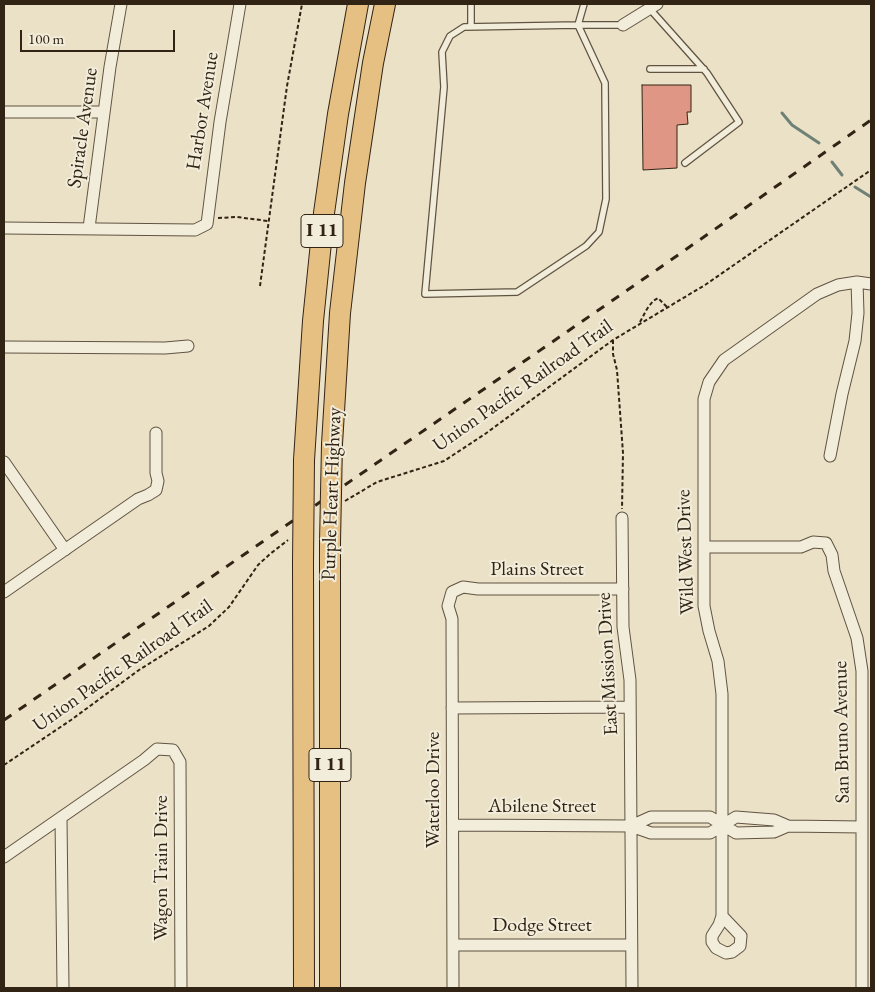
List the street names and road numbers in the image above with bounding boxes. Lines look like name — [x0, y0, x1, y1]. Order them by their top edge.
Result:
street label: Harbor Avenue — [182, 50, 224, 172]
street label: Spiracle Avenue — [63, 66, 103, 190]
road number: I 11 — [301, 215, 343, 248]
street label: Union Pacific Railroad Trail — [428, 315, 618, 457]
street label: Purple Heart Highway — [317, 407, 347, 581]
street label: Wild West Drive — [672, 489, 700, 615]
street label: Plains Street — [490, 558, 584, 582]
street label: East Mission Drive — [592, 592, 624, 736]
street label: Union Pacific Railroad Trail — [28, 595, 218, 737]
street label: San Bruno Avenue — [829, 660, 855, 804]
street label: Waterloo Drive — [422, 732, 446, 848]
road number: I 11 — [309, 748, 351, 782]
street label: Wagon Train Drive — [150, 795, 174, 941]
street label: Abilene Street — [488, 795, 596, 819]
street label: Dodge Street — [492, 914, 592, 938]

